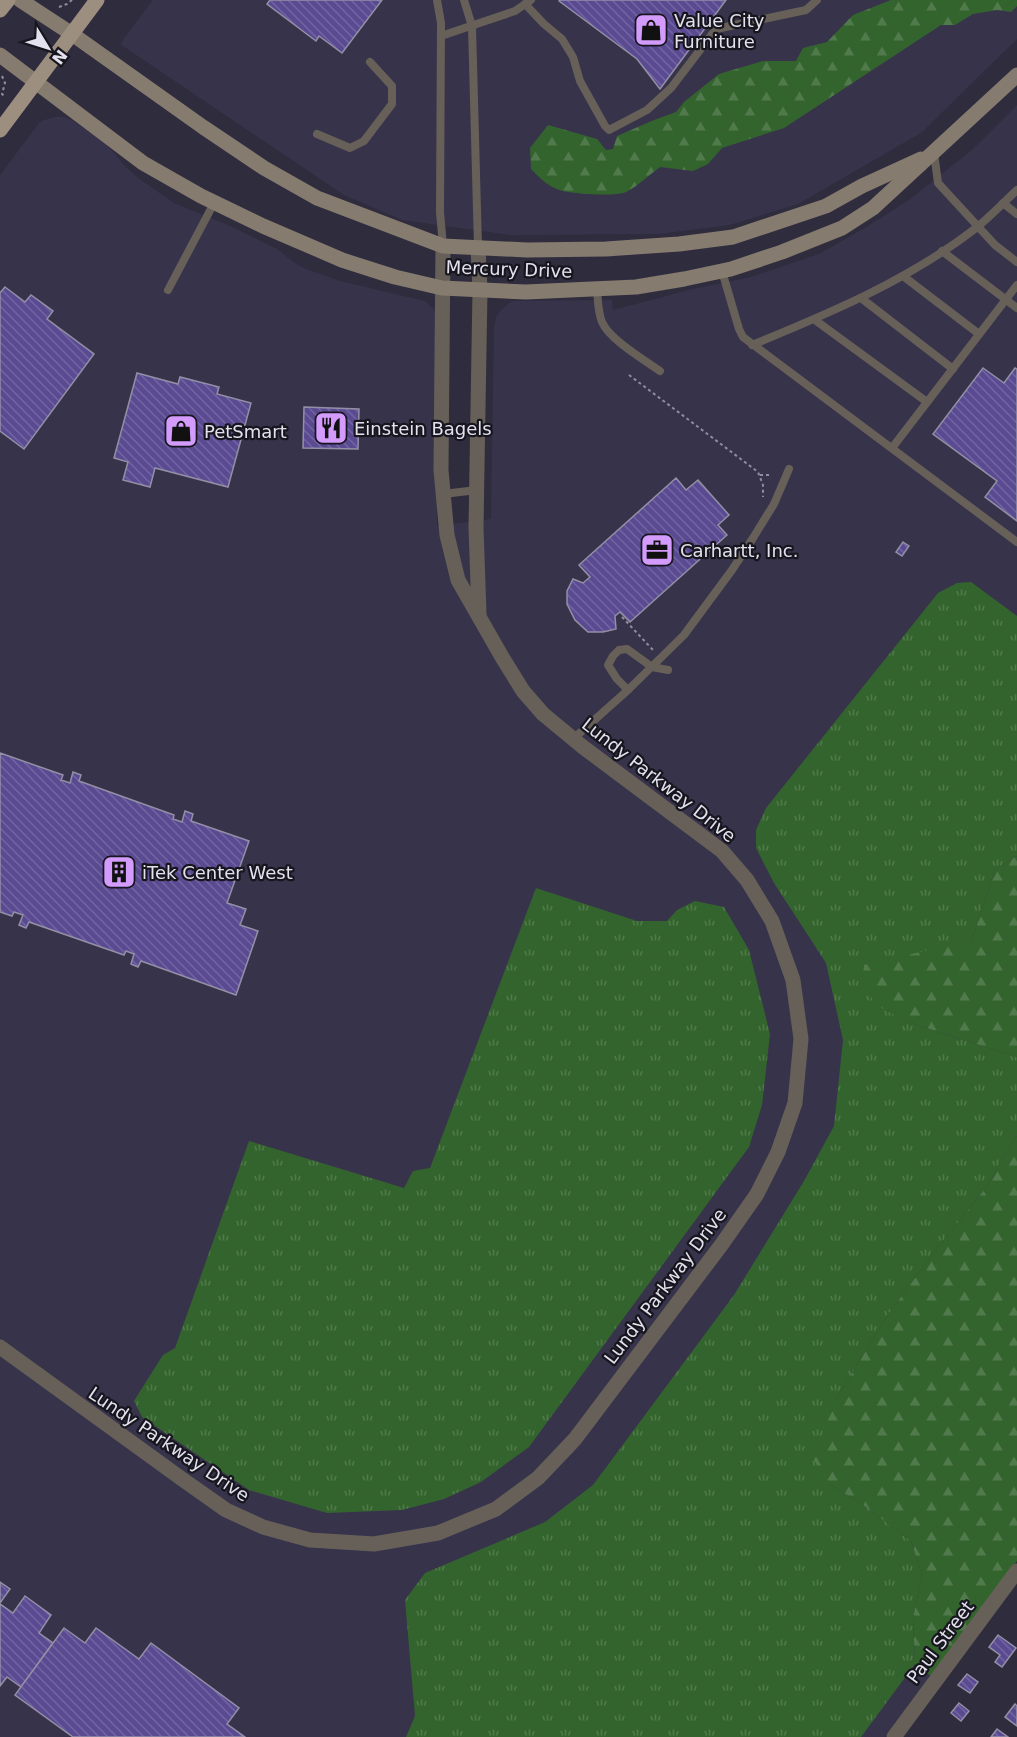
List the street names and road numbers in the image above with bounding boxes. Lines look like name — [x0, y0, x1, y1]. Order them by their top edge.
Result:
street label: Mercury Drive — [445, 256, 573, 282]
street label: Lundy Parkway Drive — [578, 713, 740, 847]
street label: Lundy Parkway Drive — [600, 1204, 730, 1368]
street label: Lundy Parkway Drive — [85, 1382, 253, 1506]
street label: Paul Street — [902, 1597, 978, 1687]

